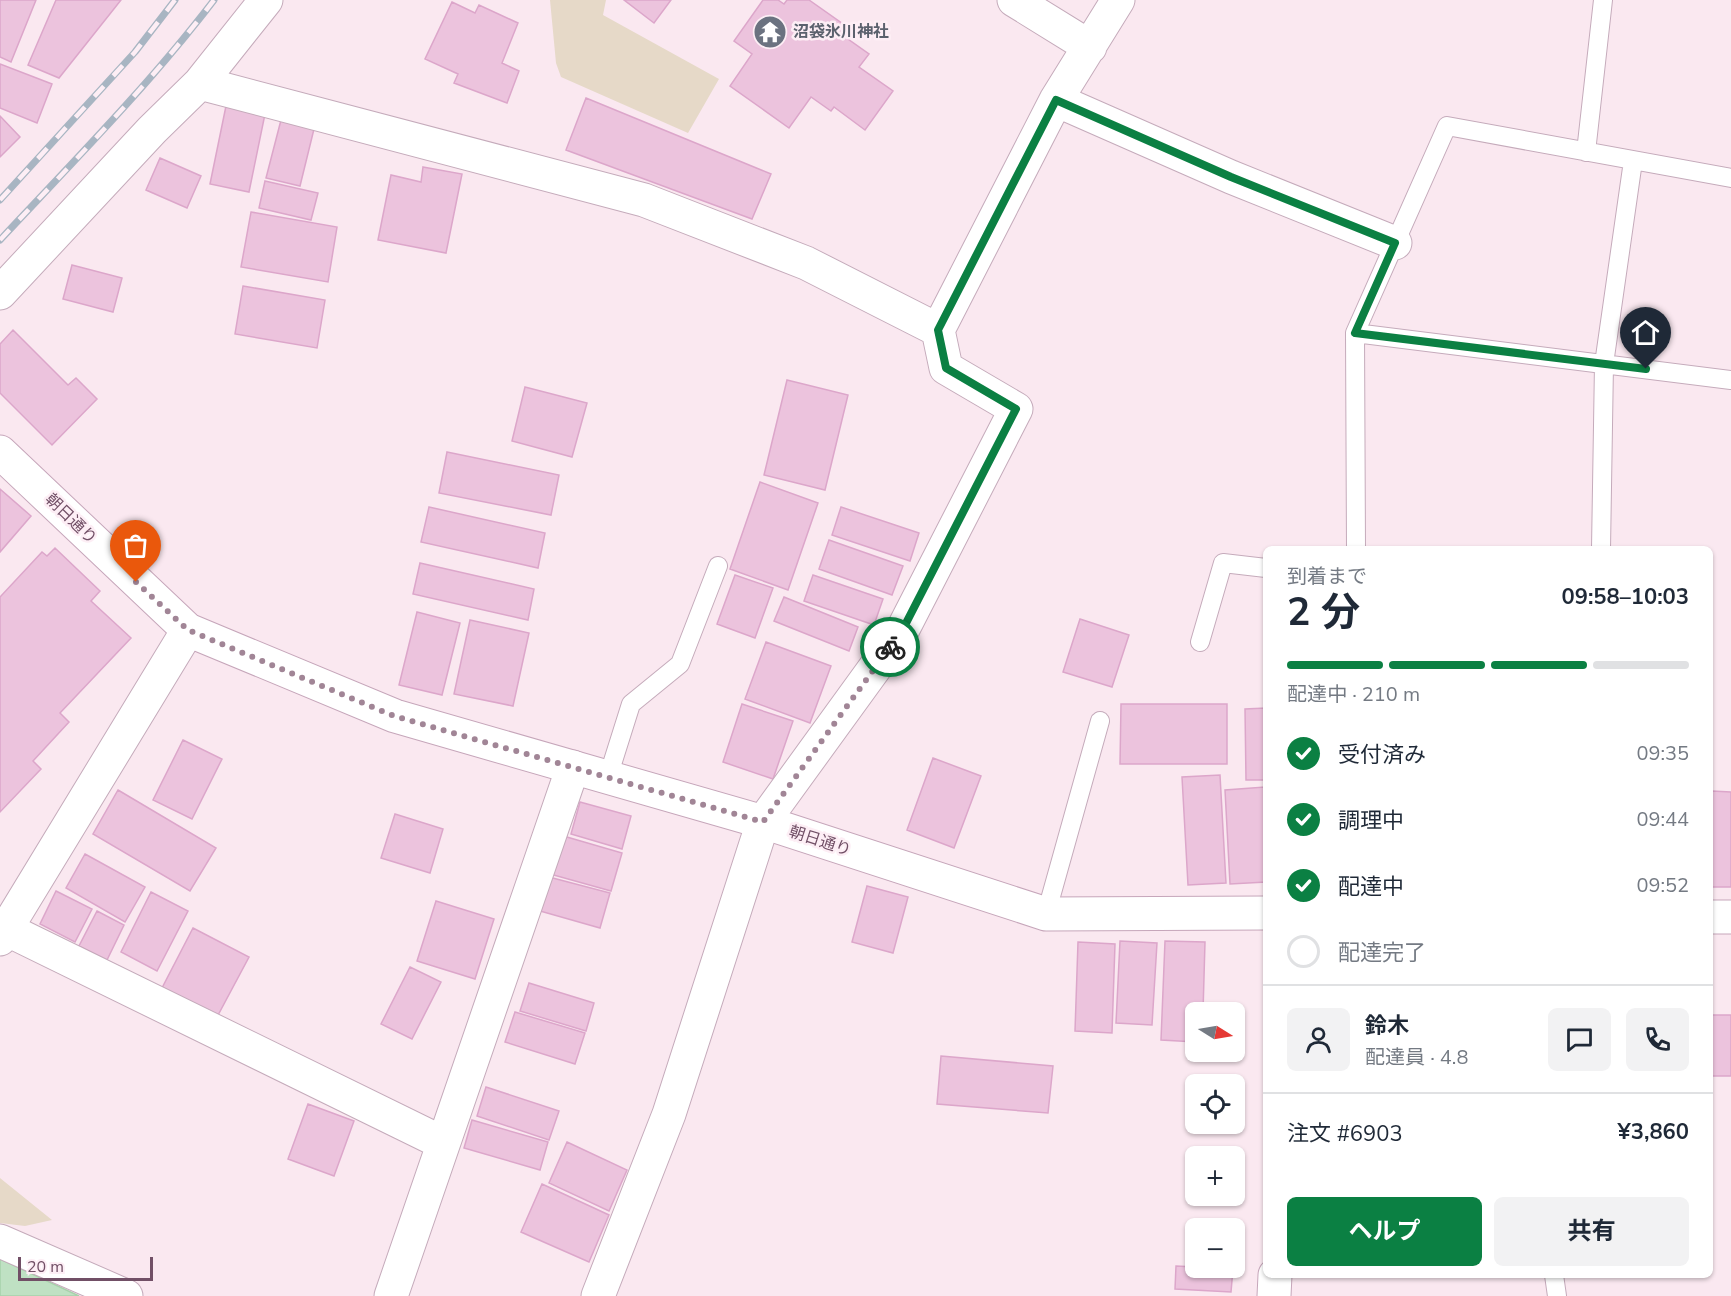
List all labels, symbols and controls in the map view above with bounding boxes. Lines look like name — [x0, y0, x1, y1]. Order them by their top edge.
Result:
temple icon: 沼袋氷川神社 — [752, 14, 788, 50]
place label: 沼袋氷川神社 — [793, 21, 889, 43]
pin — [1620, 307, 1671, 369]
icon: home — [1629, 316, 1662, 349]
street label: 朝日通り — [40, 489, 102, 549]
pin — [110, 520, 161, 582]
icon: bag — [119, 529, 152, 562]
text: 到着まで — [1287, 563, 1367, 590]
text: 09:58–10:03 — [1561, 582, 1689, 612]
text: 2 分 — [1287, 586, 1360, 639]
courier — [860, 617, 920, 677]
icon: bike — [874, 631, 907, 664]
text: 配達中 · 210 m — [1287, 681, 1420, 708]
icon: check — [1287, 737, 1320, 770]
text: 受付済み — [1338, 740, 1426, 770]
text: 09:35 — [1636, 740, 1689, 767]
icon: check — [1287, 803, 1320, 836]
text: 調理中 — [1338, 806, 1404, 836]
text: 09:44 — [1636, 806, 1689, 833]
street label: 朝日通り — [786, 821, 854, 861]
icon: check — [1287, 869, 1320, 902]
text: 配達中 — [1338, 872, 1404, 902]
text: 09:52 — [1636, 872, 1689, 899]
text: 配達完了 — [1338, 938, 1426, 968]
north arrow — [1185, 1002, 1245, 1062]
map controls — [1185, 1002, 1245, 1278]
button: person — [1287, 1008, 1350, 1071]
button: chat — [1548, 1008, 1611, 1071]
button: phone — [1626, 1008, 1689, 1071]
text: 鈴木 — [1365, 1011, 1409, 1041]
text: 配達員 · 4.8 — [1365, 1044, 1468, 1071]
button: locate — [1185, 1074, 1245, 1134]
text: ¥3,860 — [1618, 1117, 1689, 1147]
text: 注文 #6903 — [1287, 1119, 1403, 1149]
button: + — [1185, 1146, 1245, 1206]
button: ヘルプ — [1287, 1197, 1482, 1266]
button: 共有 — [1494, 1197, 1689, 1266]
button: − — [1185, 1218, 1245, 1278]
scale bar — [18, 1254, 153, 1282]
text: 20 m — [27, 1256, 64, 1278]

